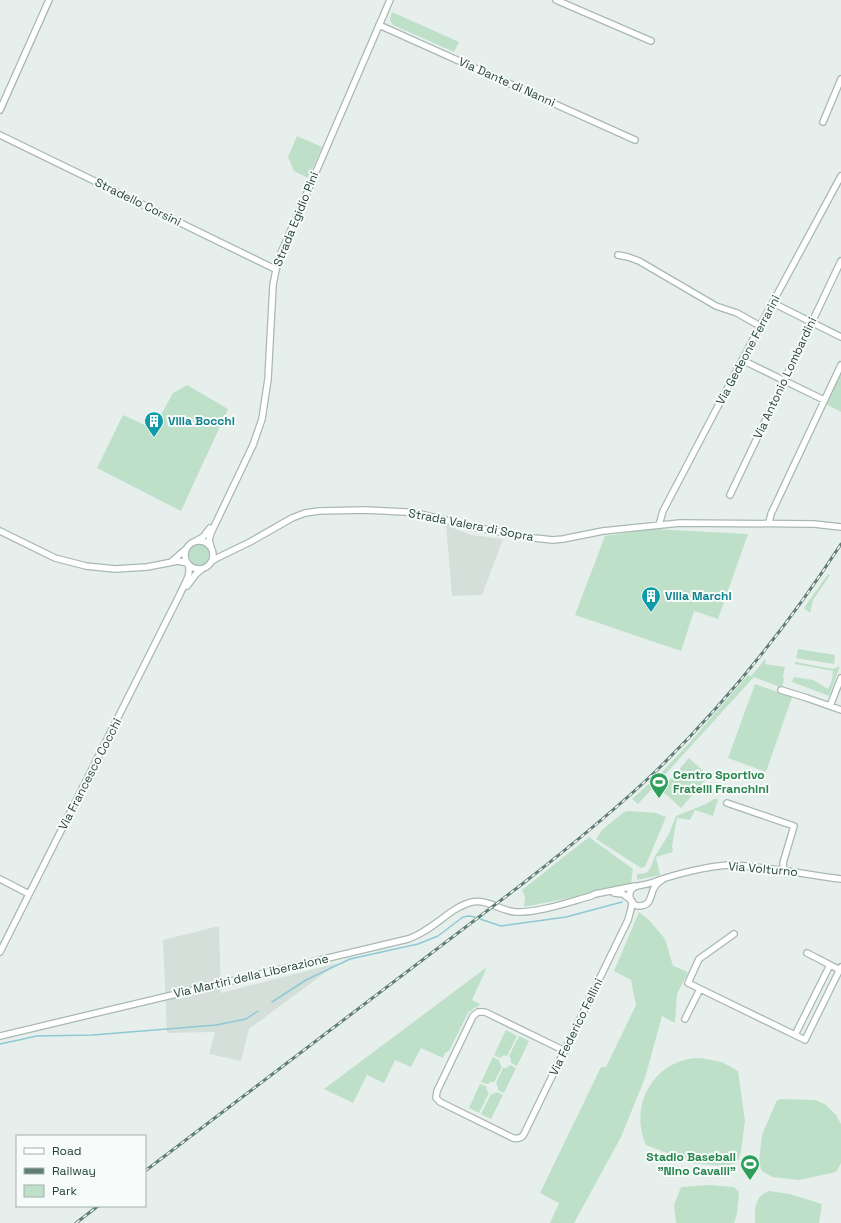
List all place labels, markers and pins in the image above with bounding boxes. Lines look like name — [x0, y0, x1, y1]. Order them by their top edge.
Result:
building icon: Villa Bocchi — [143, 410, 165, 438]
place label: Villa Bocchi — [168, 413, 235, 429]
building icon: Villa Marchi — [640, 585, 662, 613]
place label: Villa Marchi — [665, 588, 732, 604]
place label: Centro Sportivo Fratelli Franchini — [673, 767, 769, 797]
sports icon: Centro Sportivo Fratelli Franchini — [648, 771, 670, 799]
place label: Stadio Baseball "Nino Cavalli" — [646, 1149, 736, 1179]
sports icon: Stadio Baseball "Nino Cavalli" — [739, 1153, 761, 1181]

